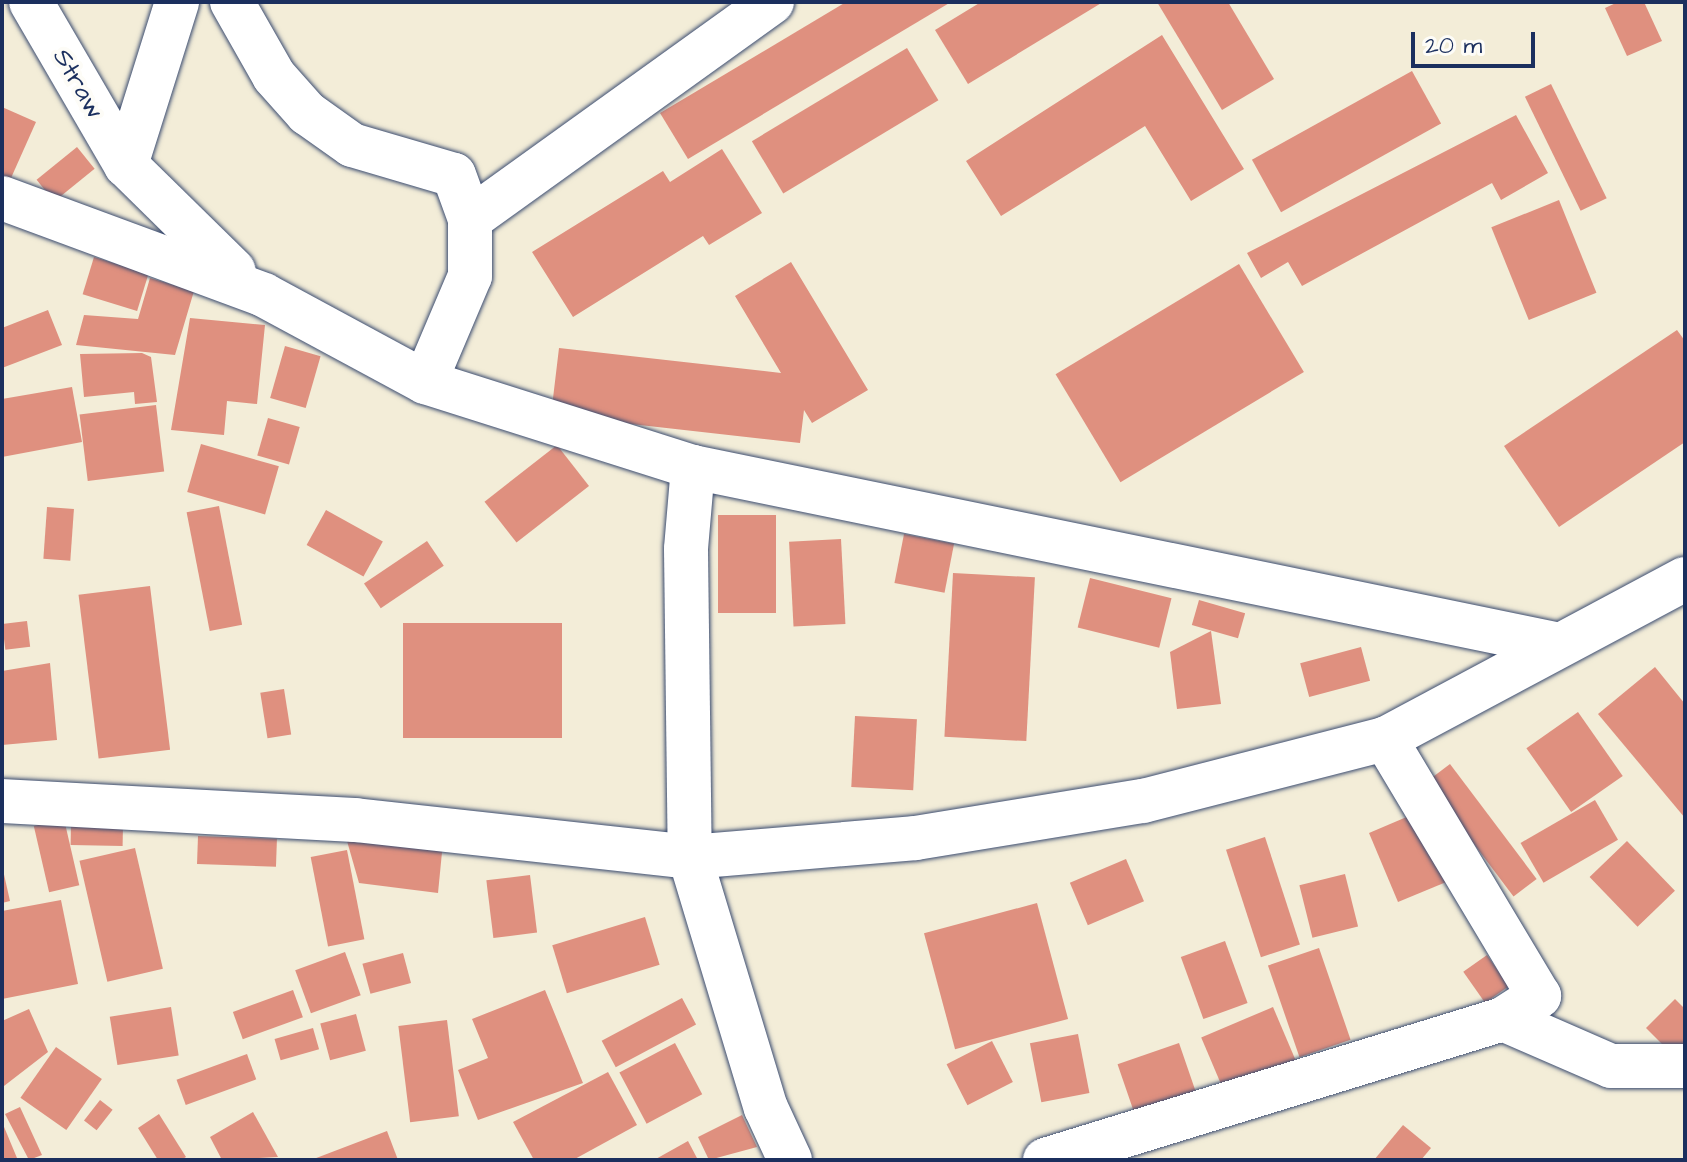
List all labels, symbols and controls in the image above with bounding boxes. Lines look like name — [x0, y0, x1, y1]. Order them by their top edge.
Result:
scale bar — [1415, 16, 1539, 66]
text: 20 m — [1425, 29, 1482, 63]
street label: Straw — [46, 43, 110, 125]

